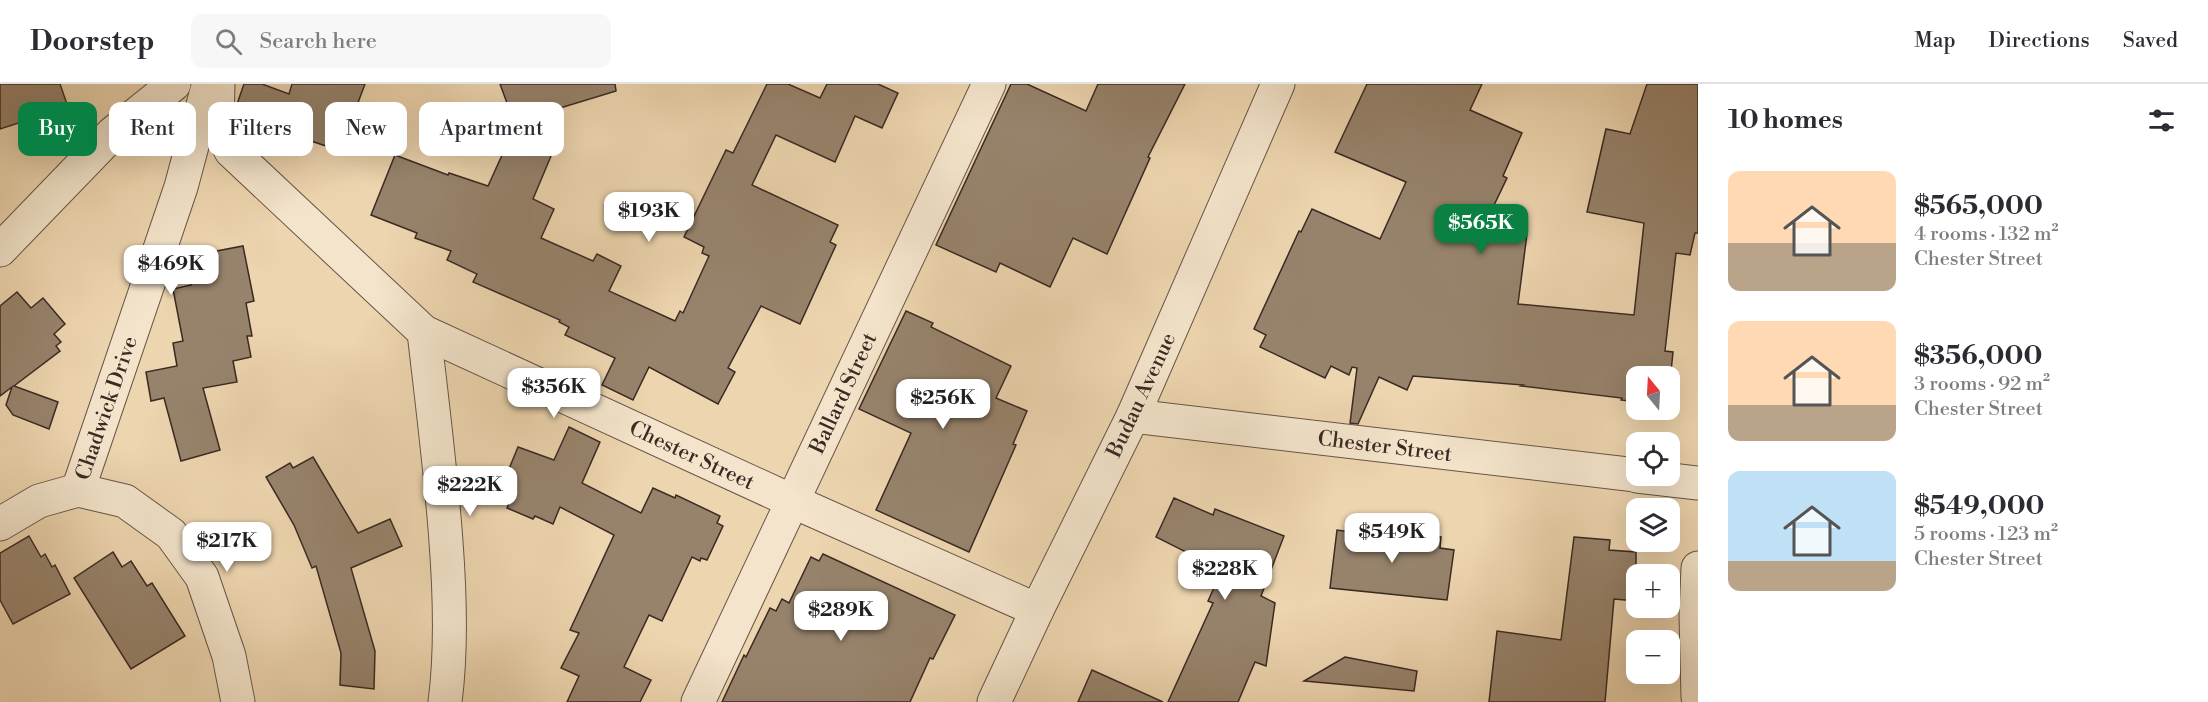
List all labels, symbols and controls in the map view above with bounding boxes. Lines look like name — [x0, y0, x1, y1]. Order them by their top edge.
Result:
search box — [191, 14, 611, 68]
text: Doorstep — [30, 24, 155, 59]
icon: search — [212, 25, 245, 58]
text: Search here — [260, 28, 377, 55]
text: Map — [1914, 28, 1956, 54]
text: Directions — [1989, 28, 2090, 54]
text: Saved — [2123, 28, 2178, 54]
chip: Buy — [18, 102, 97, 156]
chip: Rent — [109, 102, 196, 156]
chip: Filters — [208, 102, 313, 156]
chip: New — [325, 102, 407, 156]
chip: Apartment — [419, 102, 564, 156]
text: 10 homes — [1728, 104, 1843, 136]
icon: filters — [2145, 104, 2178, 137]
text: $565,000 — [1914, 190, 2043, 222]
pin: $193K — [607, 192, 691, 243]
icon: home — [1776, 195, 1848, 267]
text: $193K — [618, 199, 680, 224]
pin: $565K — [1439, 204, 1523, 255]
text: $565K — [1448, 211, 1514, 236]
text: 4 rooms · 132 m² — [1914, 222, 2058, 247]
pin: $469K — [129, 245, 213, 296]
text: Chester Street — [1914, 247, 2043, 272]
text: $469K — [138, 252, 204, 277]
street label: Ballard Street — [804, 328, 884, 459]
street label: Budau Avenue — [1101, 329, 1182, 463]
street label: Chadwick Drive — [70, 333, 144, 484]
text: $356,000 — [1914, 340, 2042, 372]
icon: home — [1776, 345, 1848, 417]
north arrow — [1626, 366, 1680, 420]
map controls — [1626, 366, 1680, 684]
pin: $356K — [512, 368, 596, 419]
text: 3 rooms · 92 m² — [1914, 372, 2050, 397]
text: $356K — [521, 375, 587, 400]
pin: $256K — [901, 379, 985, 430]
text: $256K — [910, 386, 976, 411]
text: Chester Street — [1914, 397, 2043, 422]
street label: Chester Street — [625, 416, 759, 497]
street label: Chester Street — [1316, 426, 1454, 468]
button: locate — [1626, 432, 1680, 486]
pin: $222K — [428, 466, 512, 517]
text: $222K — [437, 473, 503, 498]
text: $549,000 — [1914, 490, 2045, 522]
icon: home — [1776, 495, 1848, 567]
button: layers — [1626, 498, 1680, 552]
pin: $549K — [1350, 513, 1434, 564]
text: $549K — [1359, 520, 1425, 545]
pin: $217K — [185, 522, 269, 573]
text: 5 rooms · 123 m² — [1914, 522, 2058, 547]
text: $217K — [196, 529, 258, 554]
text: Chester Street — [1914, 547, 2043, 572]
pin: $228K — [1183, 550, 1267, 601]
text: $228K — [1192, 557, 1258, 582]
button: + — [1626, 564, 1680, 618]
pin: $289K — [799, 591, 883, 642]
text: $289K — [808, 598, 874, 623]
button: − — [1626, 630, 1680, 684]

